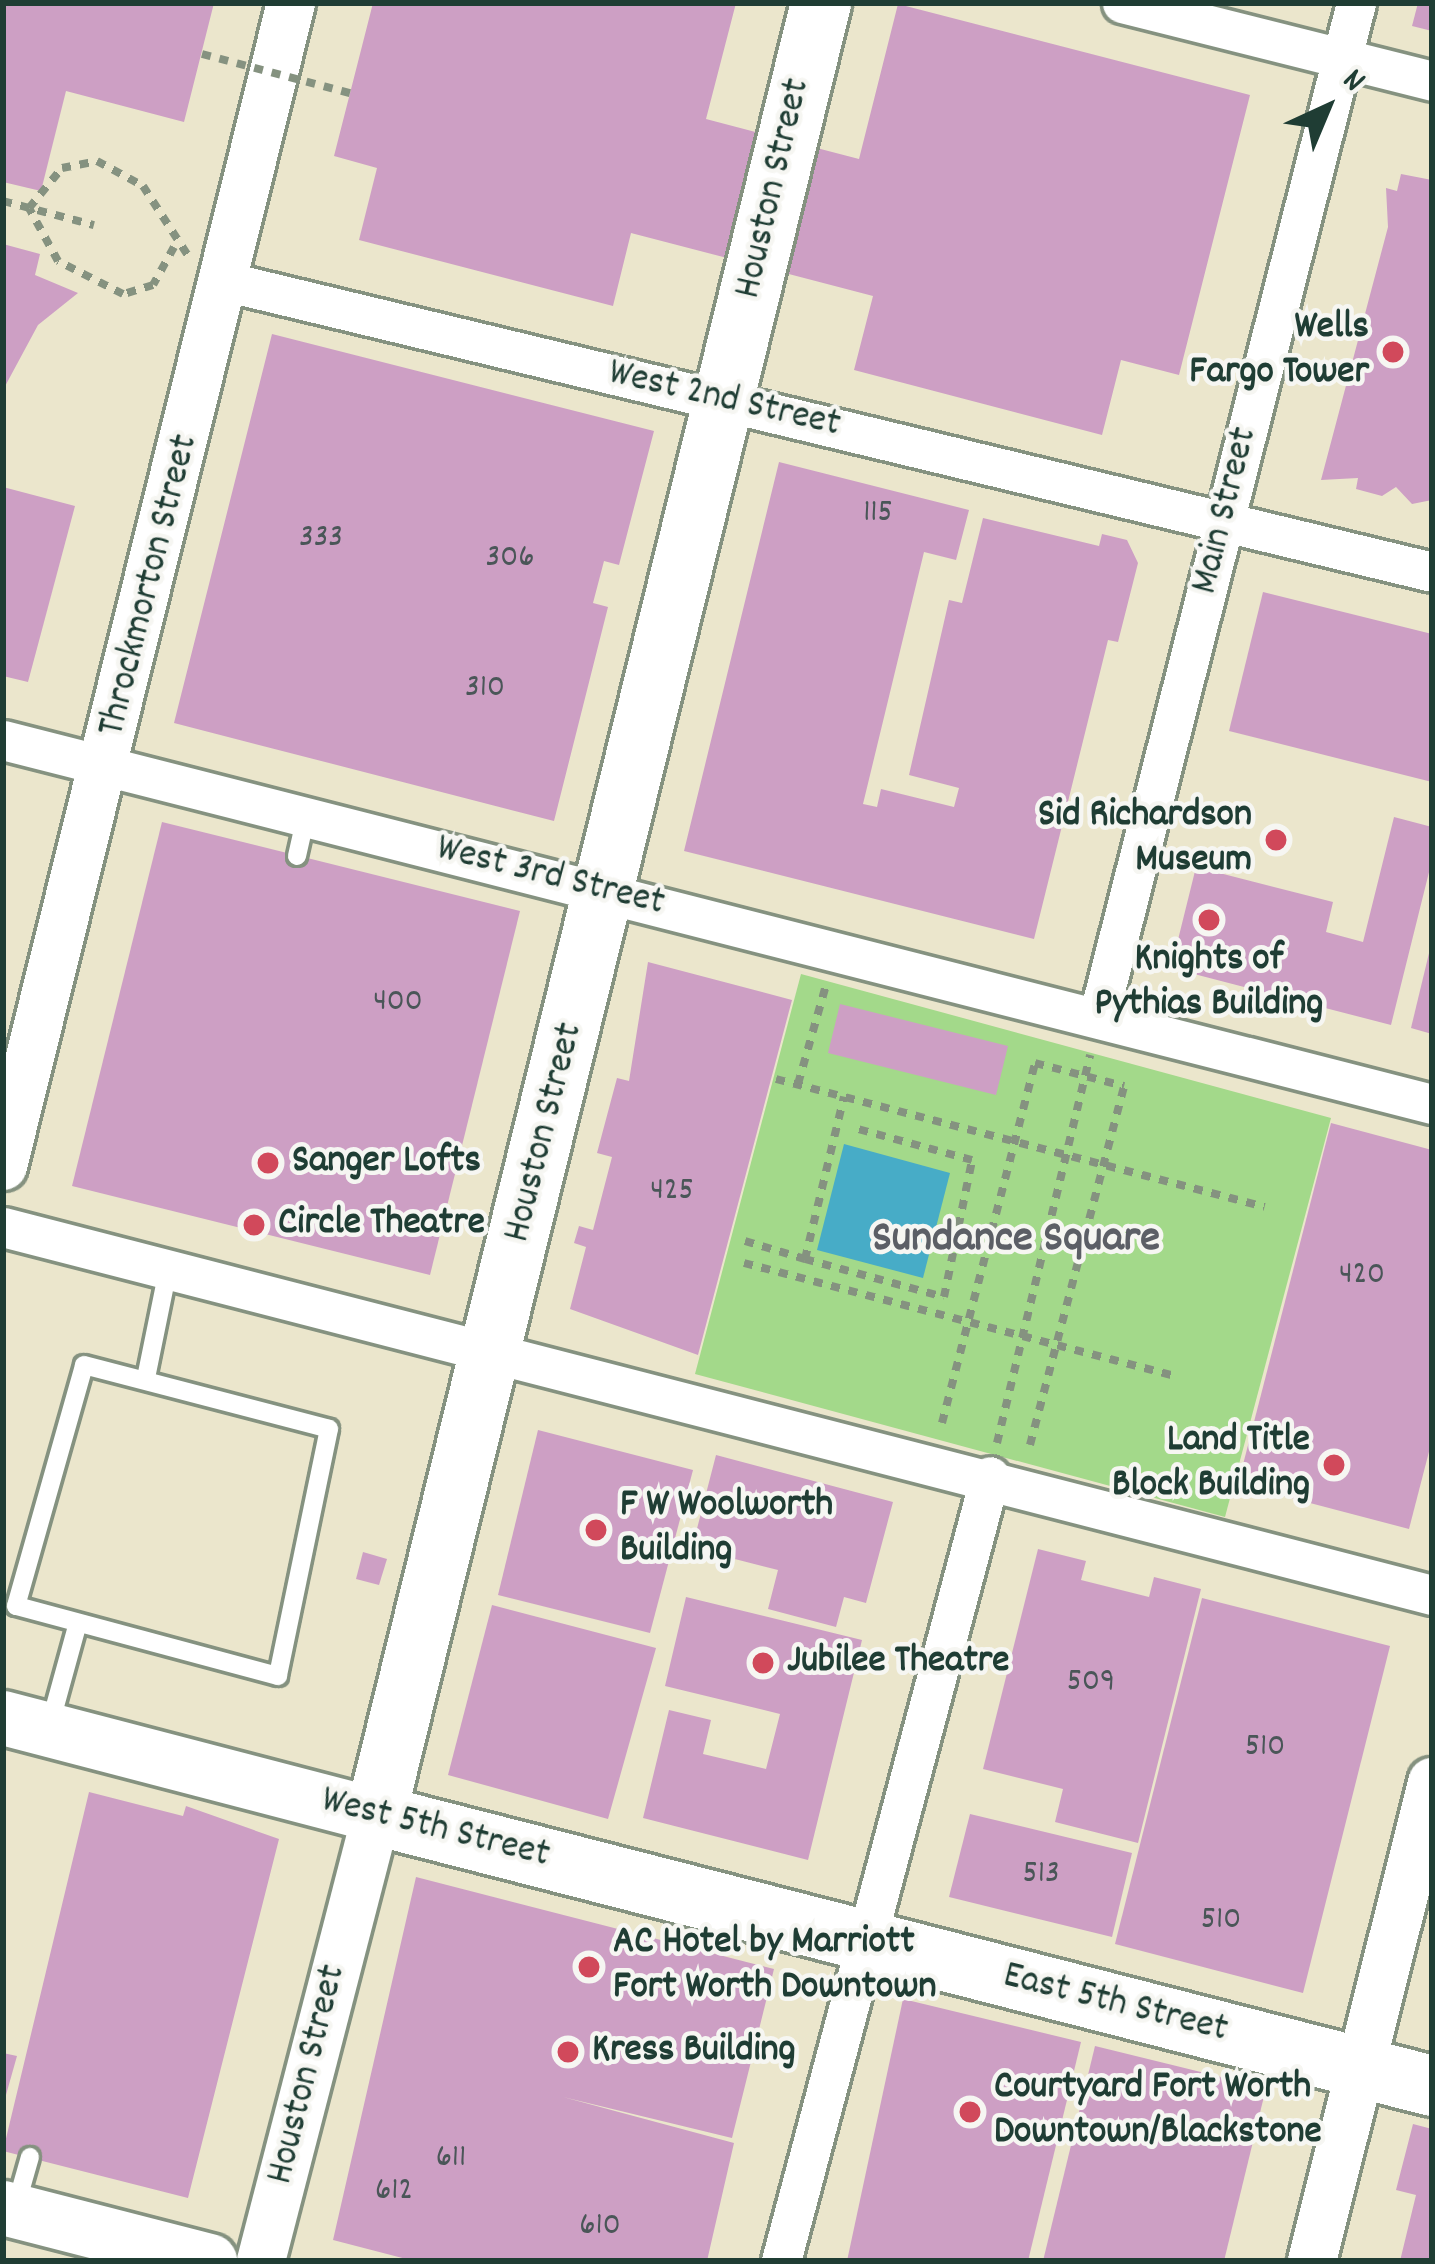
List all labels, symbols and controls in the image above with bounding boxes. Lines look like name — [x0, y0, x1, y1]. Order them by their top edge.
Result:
north arrow — [1267, 48, 1387, 168]
text: N — [1330, 59, 1375, 104]
street label: Houston Street — [727, 75, 823, 303]
place label: Wells Fargo Tower — [1189, 307, 1369, 398]
marker: Wells Fargo Tower — [1380, 339, 1406, 365]
street label: West 2nd Street — [604, 352, 844, 450]
street label: Main Street — [1184, 423, 1270, 599]
street label: Throckmorton Street — [91, 430, 211, 742]
house number: 115 — [863, 494, 893, 534]
house number: 333 — [299, 519, 343, 559]
house number: 306 — [486, 539, 534, 579]
house number: 310 — [465, 669, 505, 709]
place label: Sid Richardson Museum — [1038, 795, 1252, 886]
street label: West 3rd Street — [431, 827, 669, 929]
marker: Sid Richardson Museum — [1263, 827, 1289, 853]
marker: Knights of Pythias Building — [1196, 907, 1222, 933]
place label: Knights of Pythias Building — [1095, 939, 1323, 1030]
house number: 400 — [373, 983, 423, 1023]
street label: Houston Street — [496, 1019, 596, 1247]
place label: Sanger Lofts — [292, 1140, 481, 1186]
marker: Sanger Lofts — [255, 1150, 281, 1176]
house number: 425 — [650, 1172, 694, 1212]
place label: Circle Theatre — [278, 1202, 485, 1248]
marker: Circle Theatre — [241, 1212, 267, 1238]
district label: Sundance Square — [872, 1214, 1160, 1268]
house number: 420 — [1339, 1256, 1385, 1296]
place label: Land Title Block Building — [1112, 1420, 1310, 1511]
marker: Land Title Block Building — [1321, 1452, 1347, 1478]
place label: F W Woolworth Building — [620, 1485, 833, 1576]
marker: F W Woolworth Building — [583, 1517, 609, 1543]
place label: Jubilee Theatre — [787, 1640, 1009, 1686]
marker: Jubilee Theatre — [750, 1650, 776, 1676]
house number: 509 — [1067, 1663, 1115, 1703]
house number: 510 — [1245, 1728, 1285, 1768]
street label: West 5th Street — [316, 1779, 554, 1881]
house number: 513 — [1022, 1855, 1060, 1895]
house number: 510 — [1201, 1901, 1241, 1941]
place label: AC Hotel by Marriott Fort Worth Downtown — [613, 1922, 936, 2013]
marker: AC Hotel by Marriott Fort Worth Downtown — [576, 1954, 602, 1980]
street label: East 5th Street — [998, 1955, 1232, 2055]
street label: Houston Street — [259, 1961, 359, 2189]
place label: Kress Building — [592, 2029, 796, 2075]
marker: Kress Building — [555, 2039, 581, 2065]
place label: Courtyard Fort Worth Downtown/Blackstone — [994, 2067, 1322, 2158]
marker: Courtyard Fort Worth Downtown/Blackstone — [957, 2099, 983, 2125]
house number: 611 — [436, 2139, 466, 2179]
house number: 612 — [375, 2172, 413, 2212]
house number: 610 — [579, 2207, 621, 2247]

